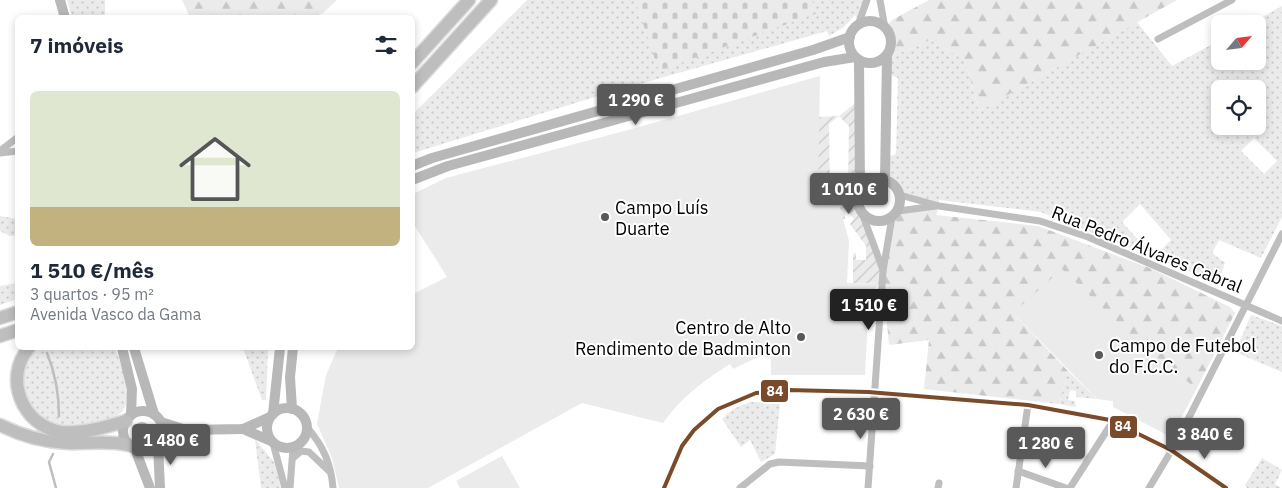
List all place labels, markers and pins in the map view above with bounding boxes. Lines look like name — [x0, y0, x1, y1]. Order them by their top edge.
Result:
pin: 1 290 € — [590, 84, 682, 126]
pin: 1 010 € — [803, 172, 895, 215]
place label: Campo Luís Duarte — [615, 196, 709, 240]
marker: Campo Luís Duarte — [599, 211, 611, 223]
pin: 1 510 € — [823, 288, 915, 331]
place label: Centro de Alto Rendimento de Badminton — [575, 316, 791, 360]
marker: Centro de Alto Rendimento de Badminton — [795, 331, 807, 343]
place label: Campo de Futebol do F.C.C. — [1109, 334, 1256, 378]
marker: Campo de Futebol do F.C.C. — [1093, 349, 1105, 361]
pin: 2 630 € — [815, 398, 907, 440]
pin: 3 840 € — [1159, 418, 1251, 460]
pin: 1 480 € — [125, 424, 217, 466]
pin: 1 280 € — [1000, 426, 1092, 469]

